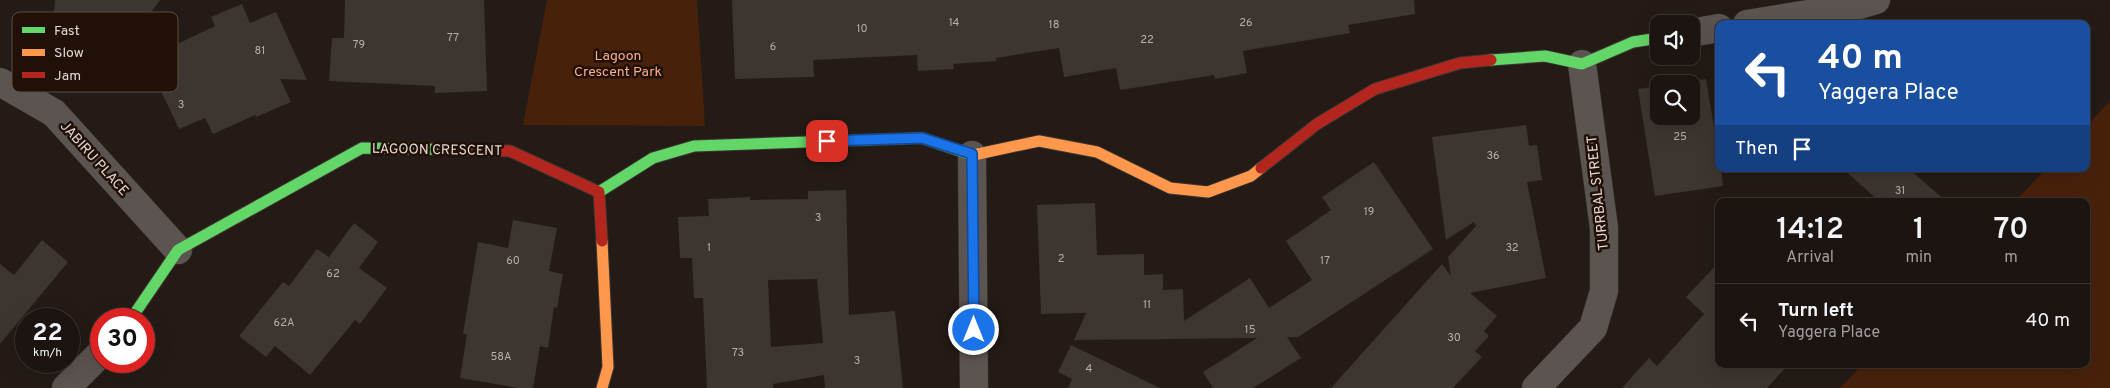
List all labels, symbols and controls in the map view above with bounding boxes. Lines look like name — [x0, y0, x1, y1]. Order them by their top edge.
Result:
legend — [12, 12, 178, 92]
map controls — [1650, 15, 1700, 125]
button: sound — [1650, 15, 1700, 65]
house number: 14 — [949, 16, 960, 30]
house number: 26 — [1239, 16, 1253, 30]
house number: 18 — [1049, 18, 1059, 32]
house number: 10 — [856, 22, 868, 36]
text: Fast — [54, 23, 80, 40]
house number: 77 — [447, 31, 459, 45]
house number: 22 — [1140, 33, 1154, 47]
text: 40 m — [1818, 37, 1903, 81]
house number: 79 — [353, 38, 365, 52]
house number: 6 — [770, 40, 776, 54]
icon: left — [1735, 40, 1800, 105]
house number: 81 — [255, 44, 265, 58]
text: Slow — [54, 45, 84, 62]
park label: Lagoon Crescent Park — [574, 48, 662, 81]
text: Jam — [54, 68, 81, 85]
button: search — [1650, 75, 1700, 125]
text: Yaggera Place — [1818, 80, 1958, 107]
house number: 3 — [178, 98, 184, 112]
street label: JABIRU PLACE — [56, 118, 132, 200]
pin — [806, 120, 848, 162]
icon: arrive — [813, 127, 841, 155]
house number: 25 — [1673, 130, 1687, 144]
street label: TURRBAL STREET — [1584, 134, 1613, 251]
icon: arrive — [1788, 135, 1816, 163]
text: Then — [1735, 137, 1778, 161]
street label: LAGOON CRESCENT — [372, 141, 502, 160]
house number: 36 — [1486, 149, 1500, 163]
house number: 31 — [1895, 184, 1905, 198]
house number: 19 — [1364, 205, 1374, 219]
house number: 3 — [815, 211, 821, 225]
text: 14:12 — [1776, 212, 1844, 249]
text: 1 — [1913, 212, 1925, 249]
text: 70 — [1993, 212, 2029, 249]
house number: 1 — [707, 241, 711, 255]
house number: 32 — [1505, 241, 1519, 255]
text: Arrival — [1786, 248, 1834, 268]
text: min — [1905, 248, 1932, 268]
text: m — [2004, 248, 2018, 268]
house number: 2 — [1058, 252, 1064, 266]
house number: 60 — [506, 254, 520, 268]
house number: 17 — [1320, 254, 1330, 268]
house number: 62 — [326, 267, 340, 281]
house number: 11 — [1143, 298, 1151, 312]
text: Turn left — [1778, 299, 1854, 323]
position arrow — [947, 303, 999, 355]
icon: left — [1735, 307, 1763, 335]
speed limit sign: 30 — [90, 308, 155, 373]
text: 40 m — [2025, 309, 2070, 333]
house number: 62A — [274, 316, 294, 330]
text: 22 — [32, 318, 63, 350]
house number: 15 — [1245, 323, 1256, 337]
text: Yaggera Place — [1778, 323, 1880, 343]
house number: 30 — [1447, 331, 1461, 345]
text: km/h — [33, 345, 62, 361]
house number: 73 — [732, 346, 744, 360]
house number: 58A — [491, 350, 511, 364]
house number: 3 — [854, 354, 860, 368]
house number: 4 — [1086, 362, 1093, 376]

